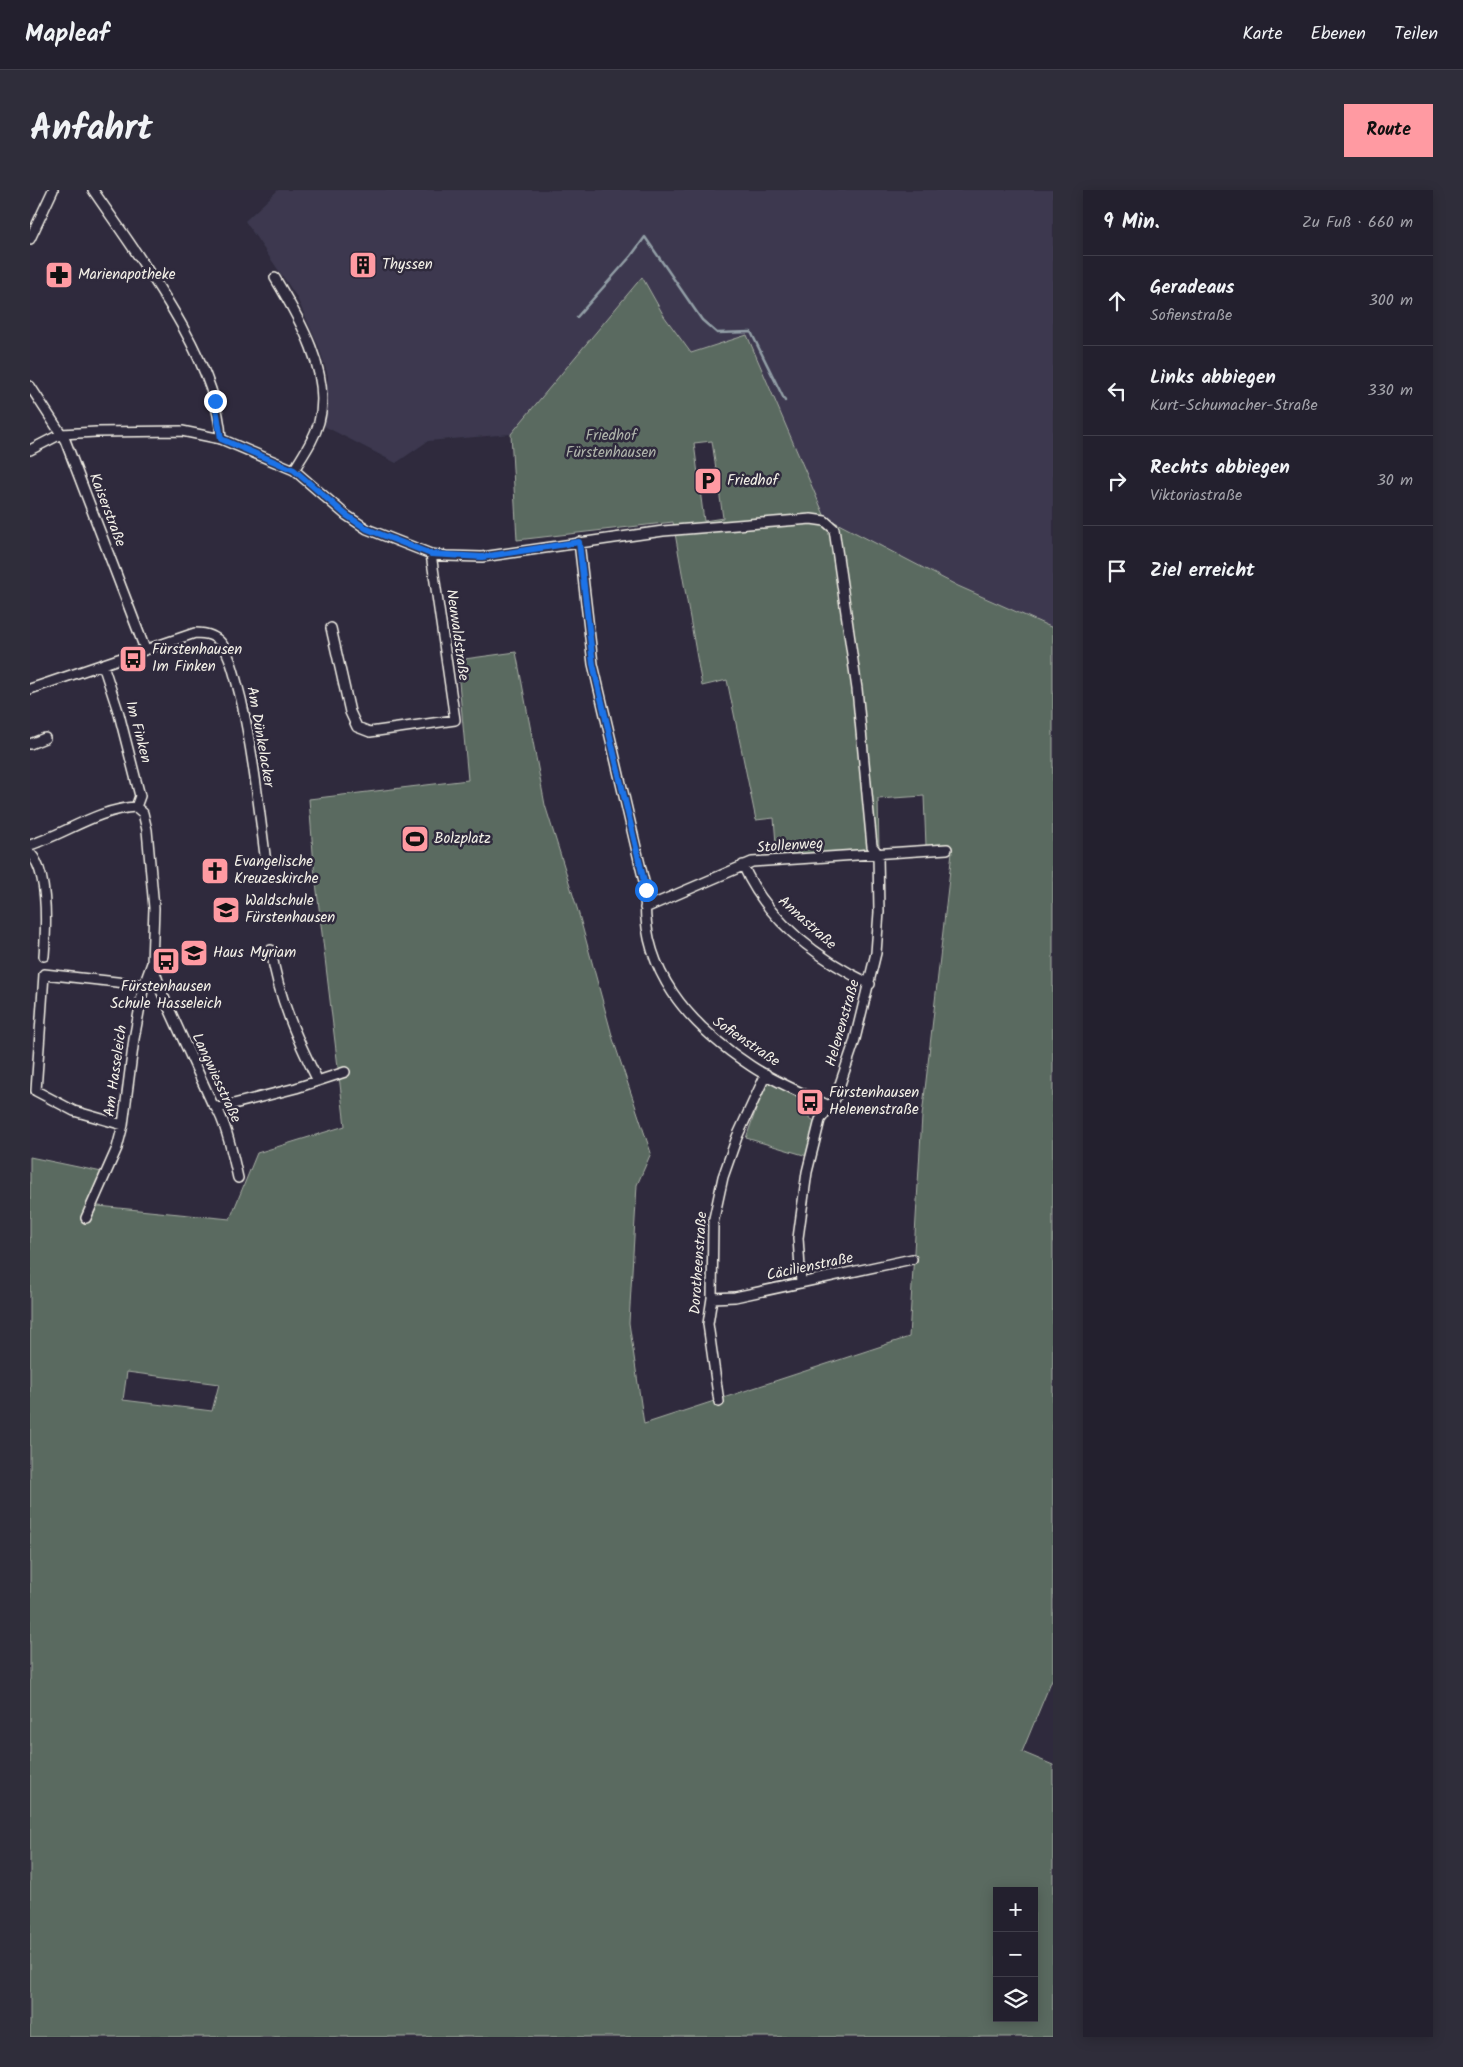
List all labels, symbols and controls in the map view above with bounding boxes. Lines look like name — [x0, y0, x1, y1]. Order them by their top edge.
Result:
text: Mapleaf — [25, 15, 109, 54]
text: Karte — [1242, 20, 1283, 49]
text: Ebenen — [1311, 20, 1366, 49]
text: Teilen — [1394, 20, 1438, 49]
text: Anfahrt — [30, 102, 153, 158]
button: Route — [1344, 104, 1433, 157]
text: 9 Min. — [1103, 206, 1160, 239]
text: Zu Fuß · 660 m — [1302, 210, 1413, 235]
building icon: Thyssen — [348, 250, 378, 280]
place label: Thyssen — [382, 253, 433, 277]
pharmacy icon: Marienapotheke — [44, 260, 74, 290]
place label: Marienapotheke — [78, 263, 176, 287]
text: Geradeaus — [1150, 273, 1235, 303]
icon: ahead — [1103, 287, 1131, 315]
text: 300 m — [1369, 288, 1413, 313]
text: Sofienstraße — [1150, 303, 1232, 328]
text: Links abbiegen — [1150, 363, 1276, 393]
icon: left — [1103, 377, 1131, 405]
text: 330 m — [1368, 378, 1413, 403]
route end — [204, 390, 227, 413]
text: Kurt-Schumacher-Straße — [1150, 393, 1318, 418]
park label: Friedhof Fürstenhausen — [566, 424, 656, 465]
text: Rechts abbiegen — [1150, 453, 1290, 483]
parking icon: Friedhof — [693, 466, 723, 496]
icon: right — [1103, 467, 1131, 495]
text: 30 m — [1377, 468, 1413, 493]
place label: Friedhof — [727, 469, 779, 493]
street label: Kaiserstraße — [82, 470, 132, 551]
text: Viktoriastraße — [1150, 483, 1242, 508]
text: Ziel erreicht — [1150, 556, 1255, 586]
icon: arrive — [1103, 557, 1131, 585]
street label: Neuwaldstraße — [439, 588, 475, 683]
place label: Fürstenhausen Im Finken — [152, 638, 242, 679]
bus stop icon: Fürstenhausen Im Finken — [118, 644, 148, 674]
street label: Am Dünkelacker — [239, 685, 281, 790]
street label: Im Finken — [118, 698, 158, 766]
sports icon: Bolzplatz — [400, 824, 430, 854]
place label: Bolzplatz — [434, 827, 491, 851]
street label: Stollenweg — [756, 832, 824, 860]
place label: Evangelische Kreuzeskirche — [234, 850, 319, 891]
church icon: Evangelische Kreuzeskirche — [200, 856, 230, 886]
route start — [635, 879, 658, 902]
place label: Waldschule Fürstenhausen — [245, 889, 335, 930]
street label: Annastraße — [772, 890, 842, 956]
school or university icon: Waldschule Fürstenhausen — [211, 895, 241, 925]
school or university icon: Haus Myriam — [179, 938, 209, 968]
place label: Haus Myriam — [213, 941, 296, 965]
bus stop icon: Fürstenhausen Schule Hasseleich — [151, 946, 181, 976]
place label: Fürstenhausen Schule Hasseleich — [110, 975, 222, 1016]
street label: Helenenstraße — [819, 976, 867, 1069]
street label: Sofienstraße — [707, 1010, 785, 1074]
street label: Am Hasseleich — [98, 1024, 134, 1118]
street label: Langwiesstraße — [185, 1029, 247, 1127]
place label: Fürstenhausen Helenenstraße — [829, 1081, 919, 1122]
bus stop icon: Fürstenhausen Helenenstraße — [795, 1087, 825, 1117]
street label: Dorotheenstraße — [683, 1210, 715, 1315]
street label: Cäcilienstraße — [764, 1246, 856, 1288]
map controls — [993, 1887, 1038, 2022]
button: + — [993, 1887, 1038, 1932]
button: − — [993, 1932, 1038, 1977]
button: layers — [993, 1977, 1038, 2022]

